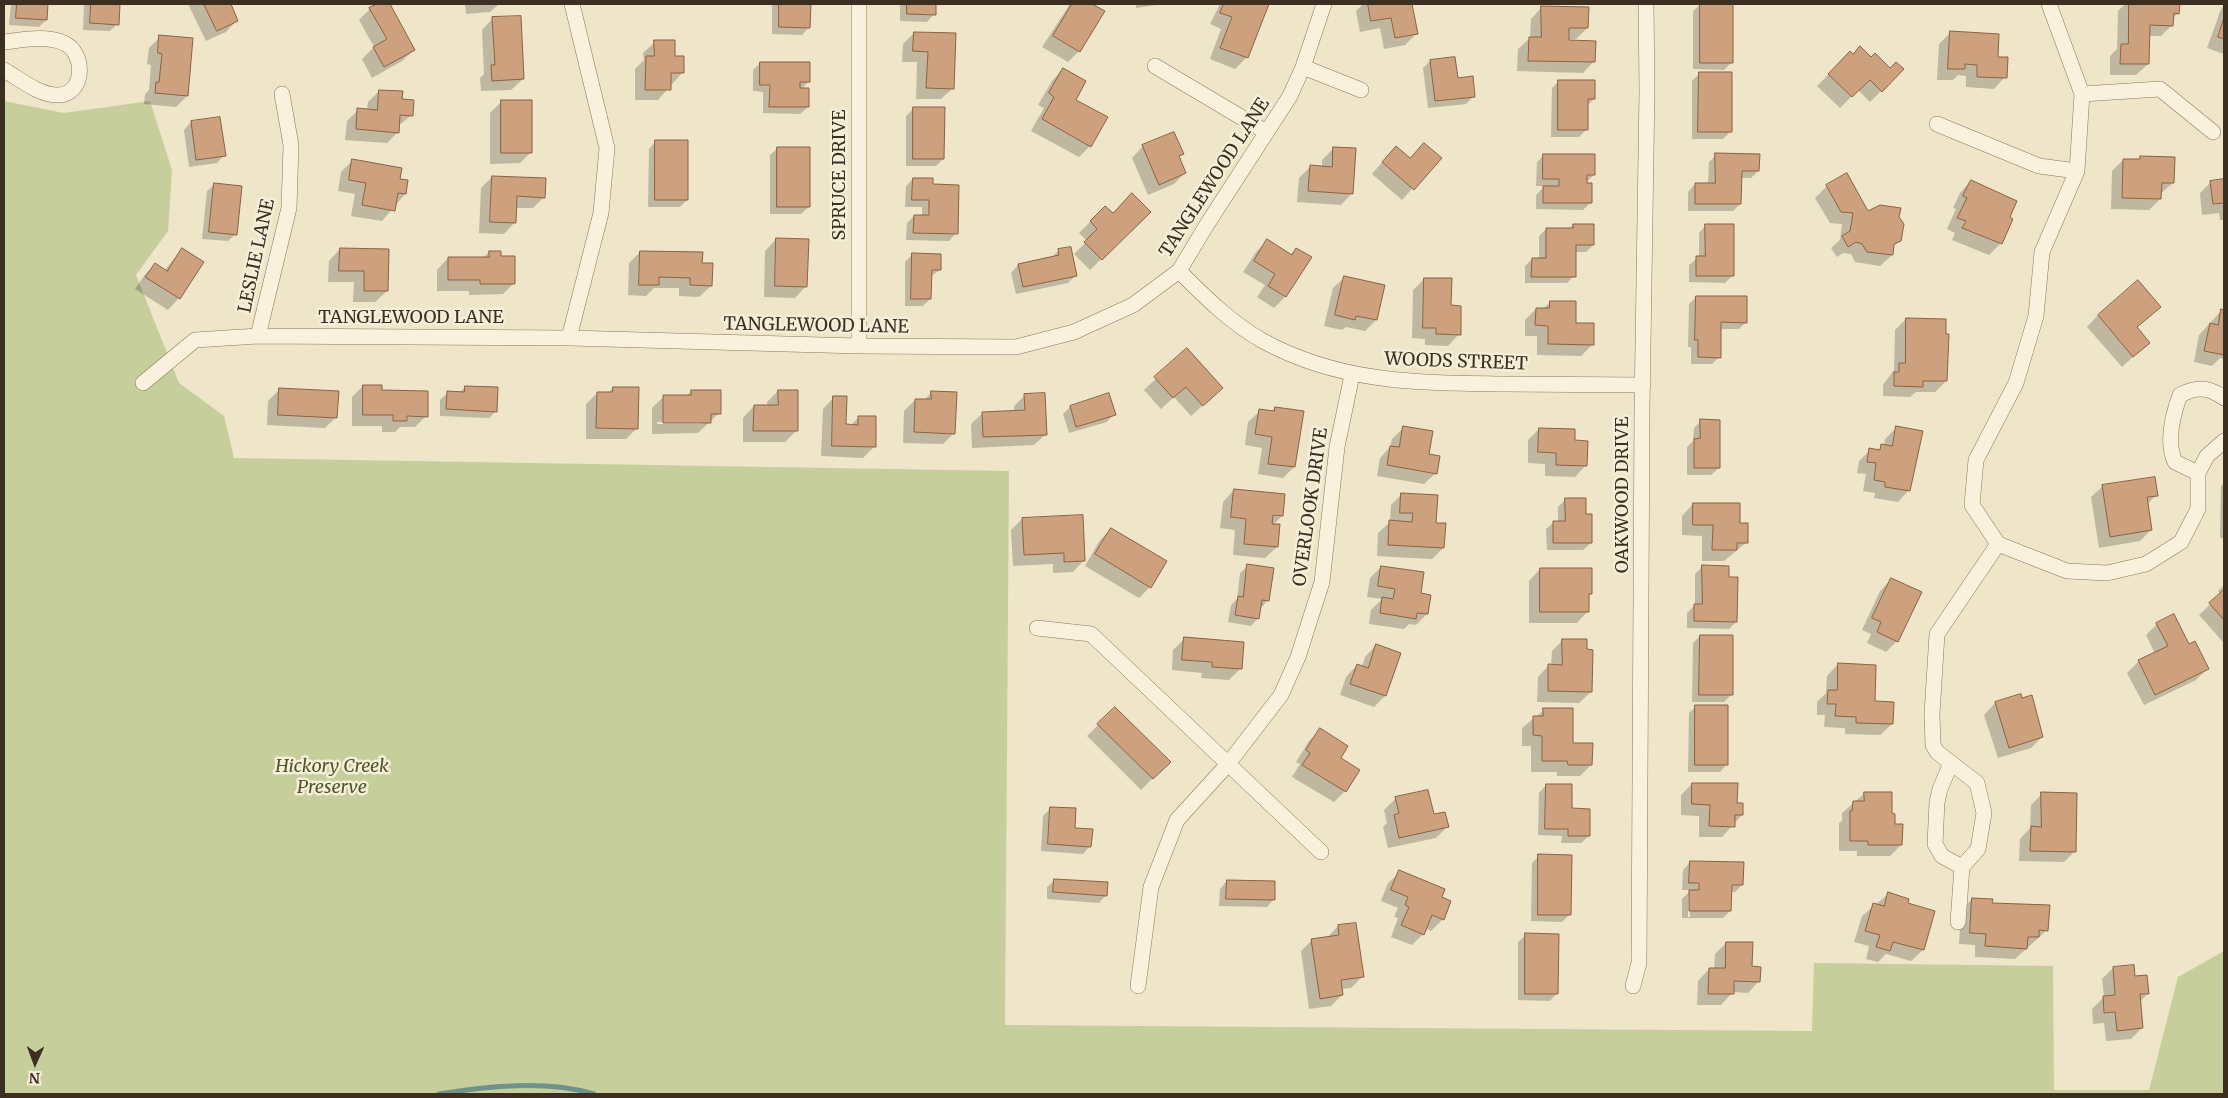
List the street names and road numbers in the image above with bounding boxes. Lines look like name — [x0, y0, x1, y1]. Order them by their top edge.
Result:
street label: TANGLEWOOD LANE — [1155, 94, 1275, 262]
street label: SPRUCE DRIVE — [829, 110, 851, 240]
street label: LESLIE LANE — [234, 197, 280, 315]
street label: TANGLEWOOD LANE — [318, 307, 504, 329]
street label: TANGLEWOOD LANE — [723, 314, 909, 338]
street label: WOODS STREET — [1384, 349, 1528, 375]
street label: OAKWOOD DRIVE — [1612, 417, 1634, 573]
street label: OVERLOOK DRIVE — [1289, 426, 1333, 588]

